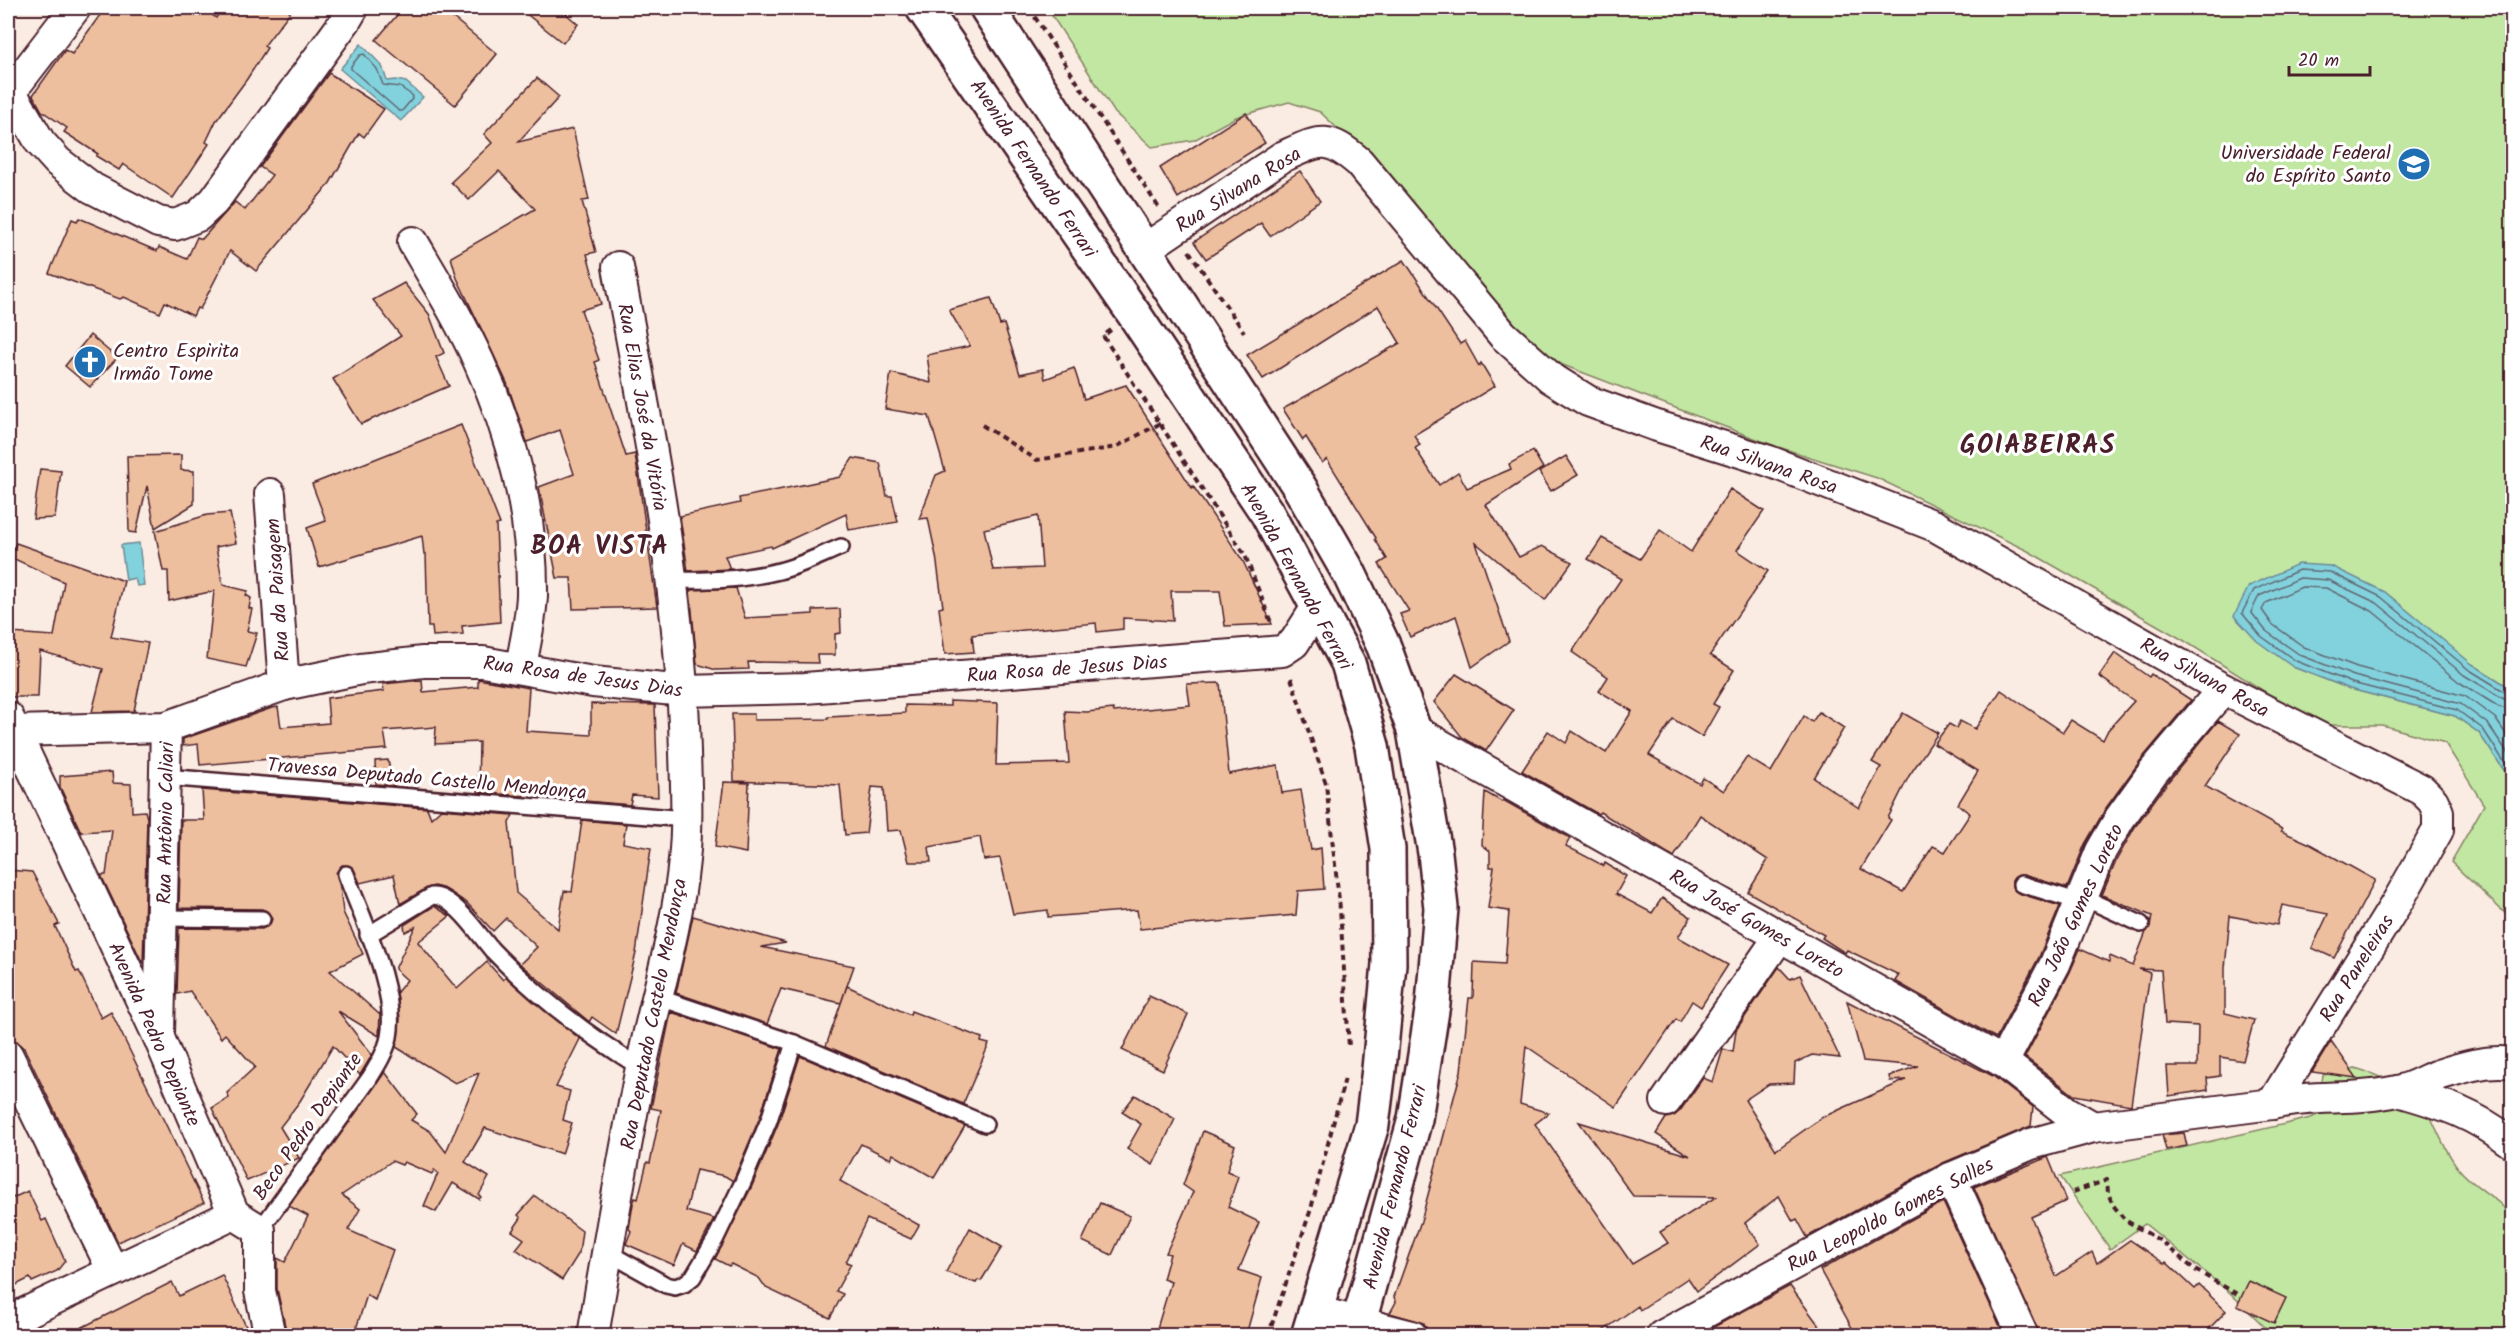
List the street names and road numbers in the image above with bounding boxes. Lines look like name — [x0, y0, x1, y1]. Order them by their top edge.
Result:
street label: Avenida Fernando Ferrari — [960, 73, 1105, 266]
street label: Rua Silvana Rosa — [1170, 139, 1308, 242]
street label: Rua Elias José da Vitória — [607, 301, 675, 514]
street label: Rua Silvana Rosa — [1695, 427, 1841, 504]
street label: Avenida Fernando Ferrari — [1230, 478, 1361, 678]
street label: Rua da Paisagem — [258, 517, 300, 663]
street label: Rua Silvana Rosa — [2134, 630, 2275, 728]
street label: Rua Rosa de Jesus Dias — [966, 647, 1169, 693]
street label: Rua Rosa de Jesus Dias — [481, 648, 685, 708]
street label: Rua Antônio Caliari — [150, 740, 184, 905]
street label: Travessa Deputado Castello Mendonça — [266, 750, 588, 810]
street label: Rua João Gomes Loreto — [2020, 819, 2133, 1013]
street label: Rua José Gomes Loreto — [1662, 861, 1850, 988]
street label: Rua Deputado Castelo Mendonça — [613, 876, 697, 1153]
street label: Rua Paneleiras — [2312, 909, 2404, 1029]
street label: Avenida Pedro Depiante — [98, 937, 208, 1132]
street label: Beco Pedro Depiante — [246, 1047, 372, 1208]
street label: Avenida Fernando Ferrari — [1355, 1081, 1437, 1293]
street label: Rua Leopoldo Gomes Salles — [1782, 1149, 2000, 1282]

